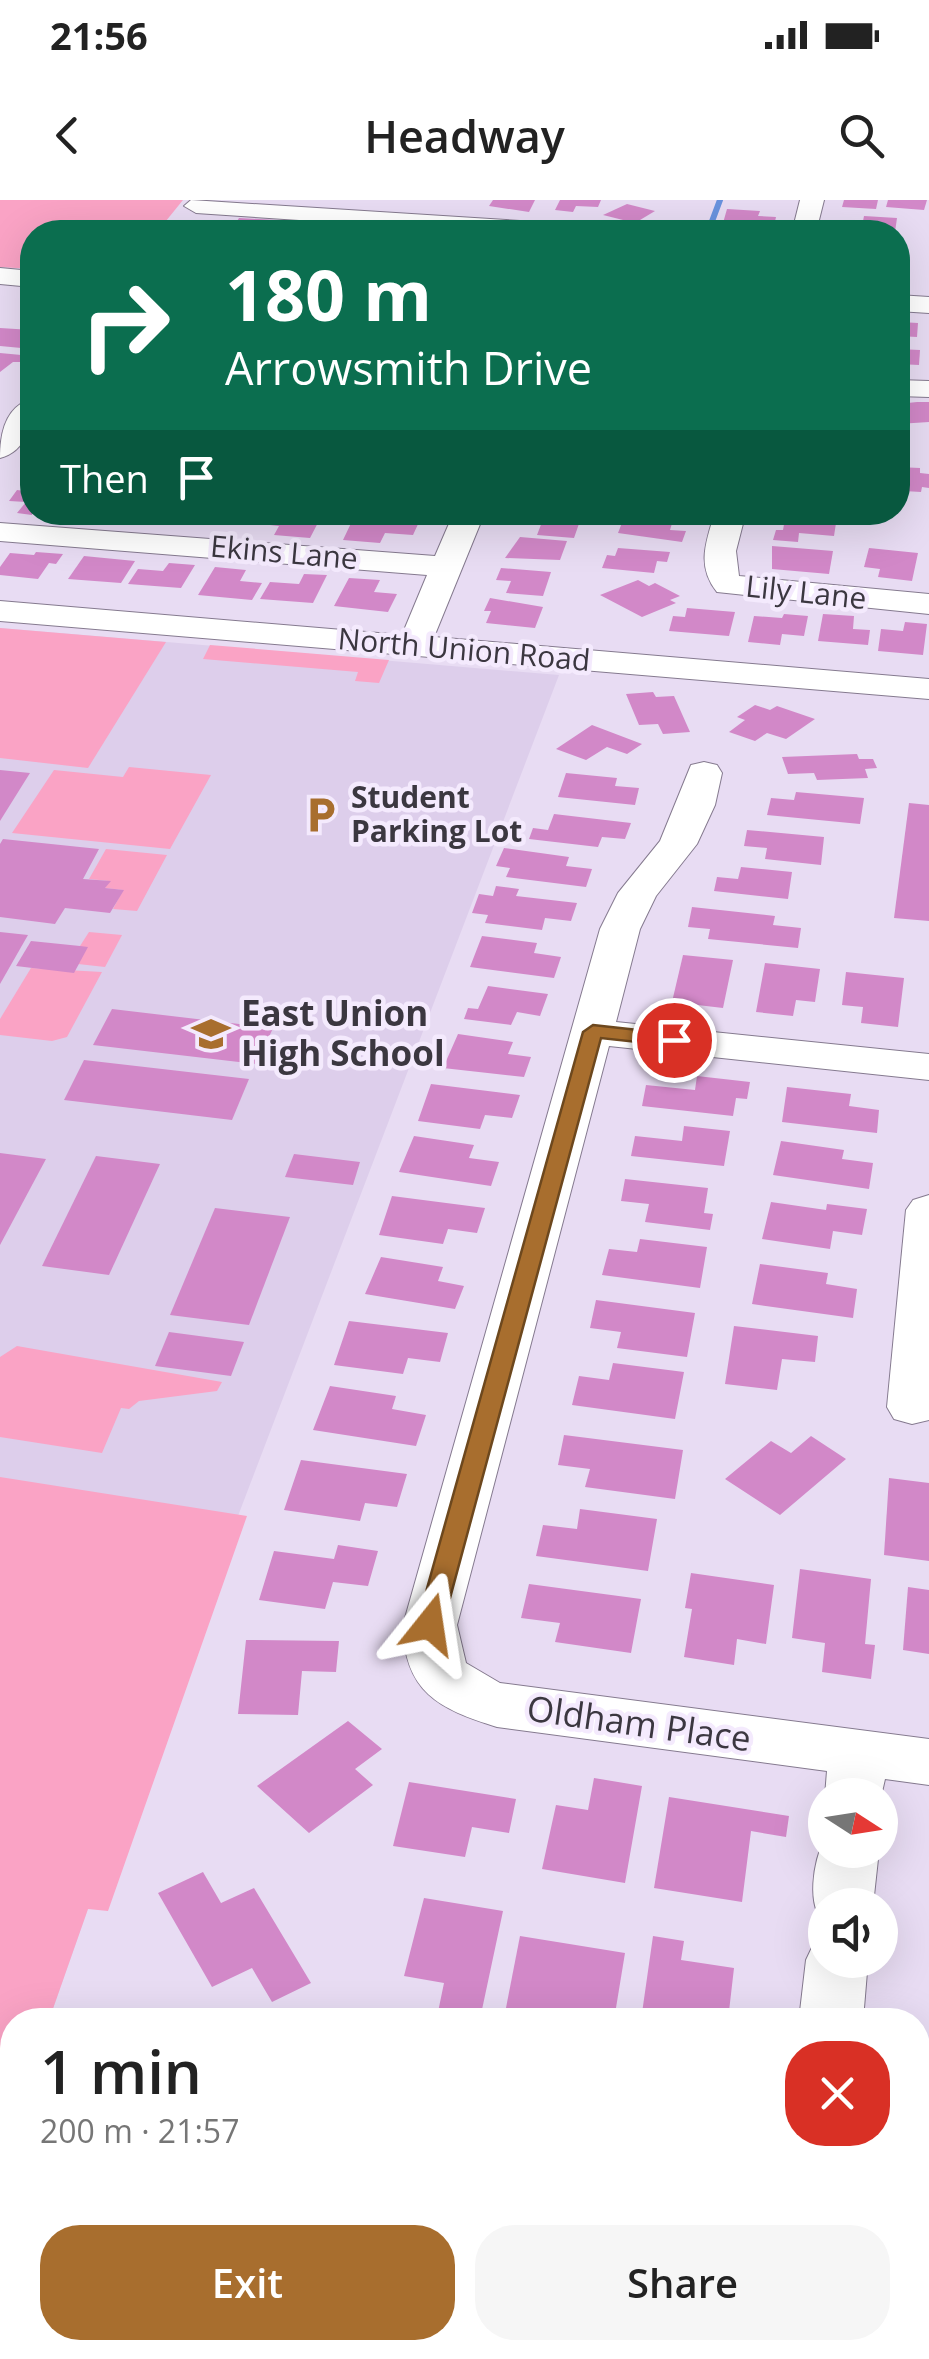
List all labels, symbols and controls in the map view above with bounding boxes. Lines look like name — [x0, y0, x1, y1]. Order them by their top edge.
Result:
text: 21:56 — [50, 9, 148, 61]
text: Headway — [364, 105, 565, 166]
icon: back — [40, 108, 95, 163]
icon: search — [834, 108, 889, 163]
text: 180 m — [225, 246, 432, 342]
icon: right — [60, 260, 190, 390]
text: Arrowsmith Drive — [225, 337, 592, 398]
icon: arrive — [169, 450, 224, 505]
text: Then — [60, 452, 149, 504]
street label: Ekins Lane — [209, 525, 360, 578]
street label: Lily Lane — [744, 565, 869, 618]
street label: North Union Road — [336, 617, 592, 680]
place label: Student Parking Lot — [351, 776, 522, 851]
parking icon: Student Parking Lot — [300, 794, 342, 836]
place label: East Union High School — [241, 989, 445, 1076]
pin — [632, 998, 717, 1083]
school or university icon: East Union High School — [190, 1013, 232, 1055]
icon: arrive — [647, 1013, 702, 1068]
position arrow — [378, 1572, 482, 1676]
street label: Oldham Place — [524, 1684, 754, 1761]
north arrow — [808, 1778, 898, 1868]
map controls — [808, 1778, 898, 1978]
button: sound — [808, 1888, 898, 1978]
text: 1 min — [40, 2030, 202, 2112]
button: close — [785, 2041, 890, 2146]
text: 200 m · 21:57 — [40, 2109, 239, 2152]
button: Exit — [40, 2225, 455, 2340]
button: Share — [475, 2225, 890, 2340]

